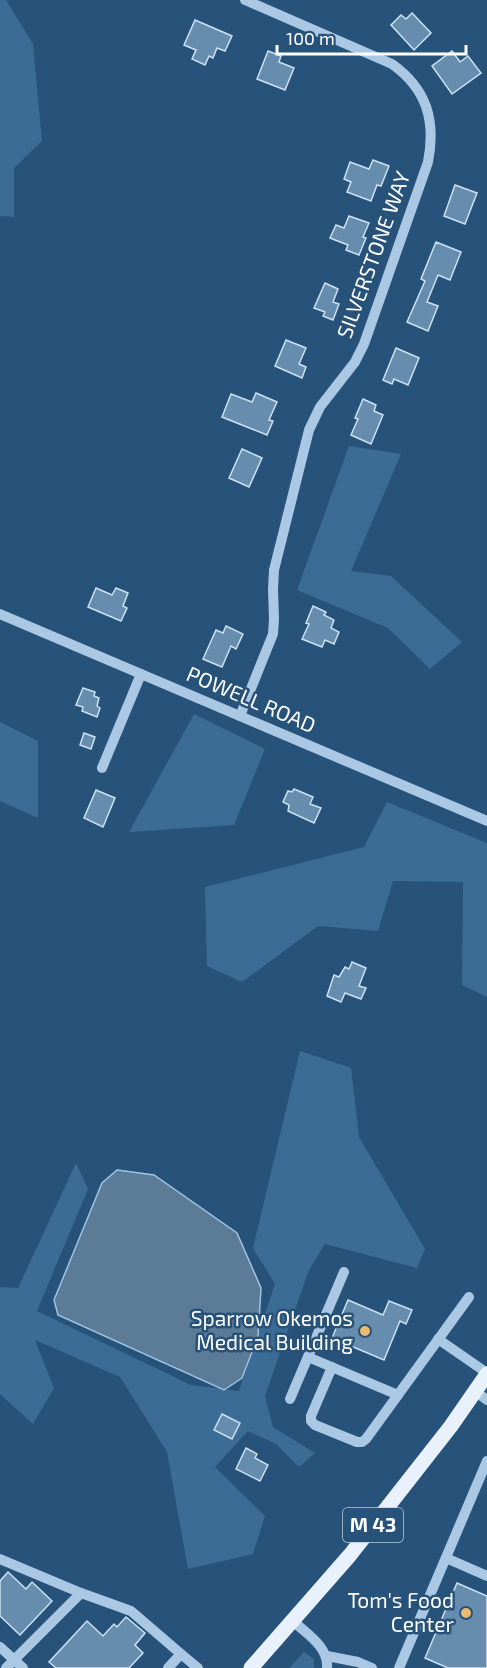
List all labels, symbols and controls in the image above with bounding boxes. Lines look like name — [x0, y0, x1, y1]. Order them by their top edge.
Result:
scale bar — [277, 18, 466, 56]
text: 100 m — [286, 27, 335, 49]
street label: SILVERSTONE WAY — [331, 168, 414, 341]
street label: POWELL ROAD — [183, 660, 320, 737]
place label: Sparrow Okemos Medical Building — [191, 1305, 353, 1354]
marker: Sparrow Okemos Medical Building — [358, 1324, 372, 1338]
road number: M 43 — [343, 1508, 403, 1542]
place label: Tom's Food Center — [347, 1587, 455, 1636]
marker: Tom's Food Center — [459, 1606, 473, 1620]

